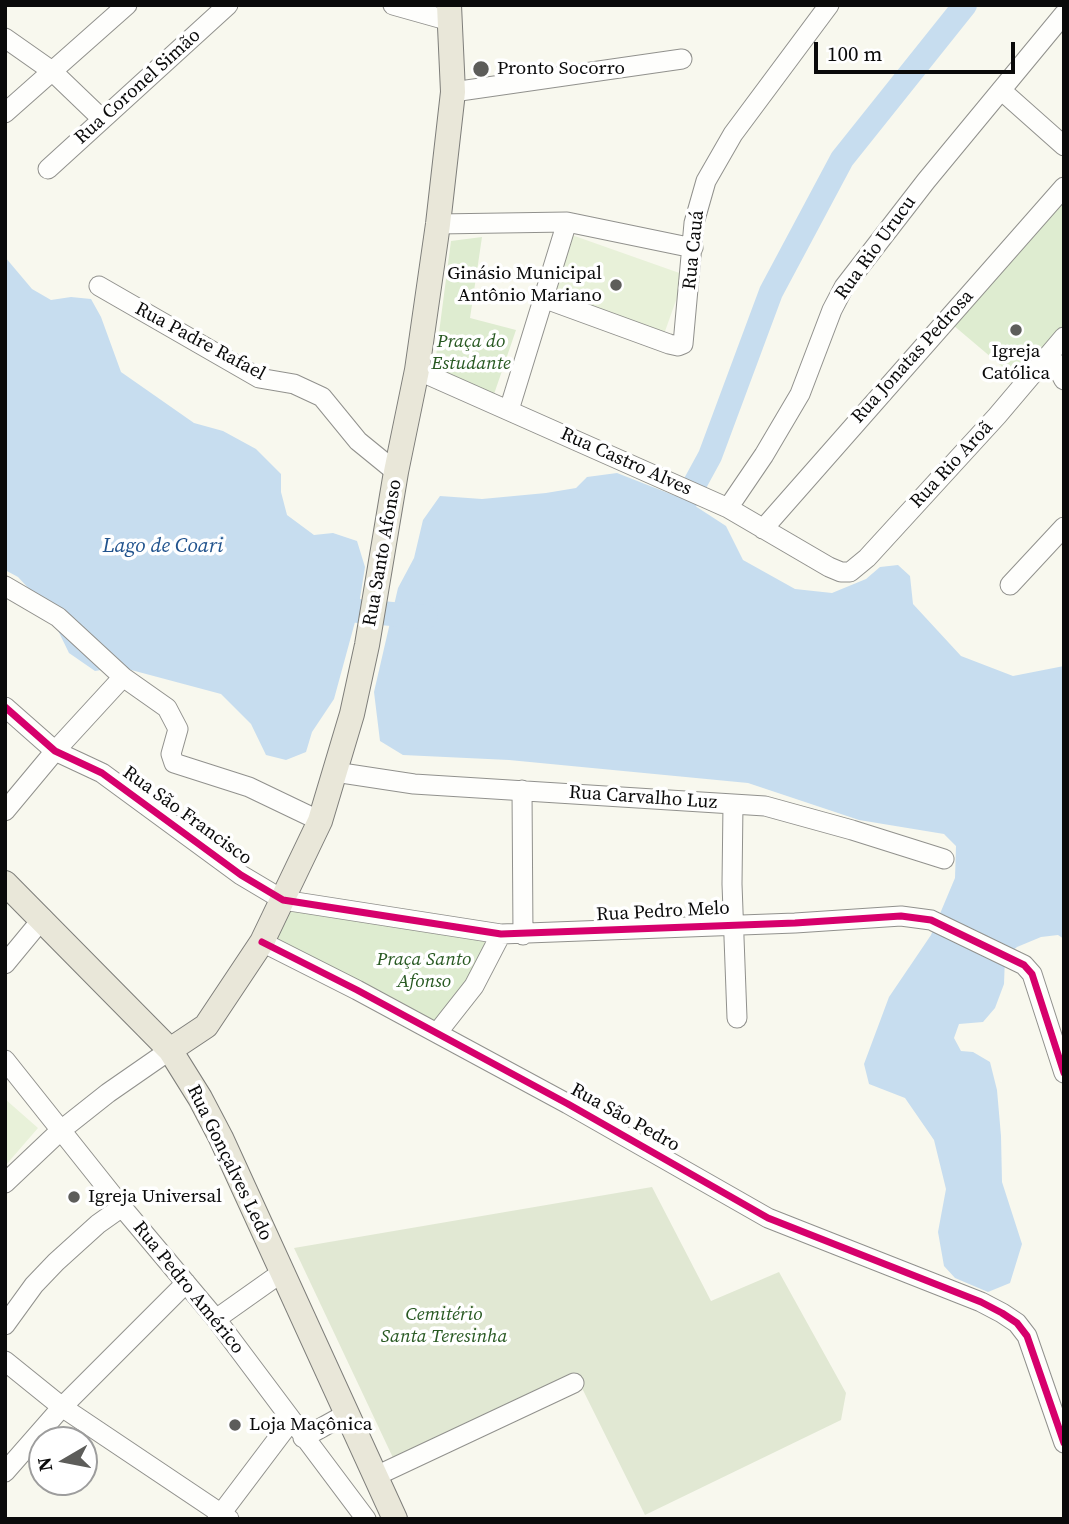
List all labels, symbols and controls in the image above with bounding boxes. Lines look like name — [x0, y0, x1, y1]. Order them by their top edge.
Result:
street label: Rua Coronel Simão — [70, 24, 206, 150]
scale bar — [817, 28, 1018, 72]
text: 100 m — [827, 39, 882, 68]
place label: Pronto Socorro — [497, 58, 625, 80]
marker: Pronto Socorro — [471, 59, 491, 79]
street label: Rua Rio Urucu — [831, 192, 921, 304]
street label: Rua Cauá — [678, 209, 710, 291]
place label: Ginásio Municipal Antônio Mariano — [447, 263, 602, 307]
marker: Ginásio Municipal Antônio Mariano — [608, 277, 624, 293]
street label: Rua Jonatas Pedrosa — [847, 286, 979, 428]
street label: Rua Padre Rafael — [131, 298, 269, 386]
marker: Igreja Católica — [1008, 322, 1024, 338]
park label: Praça do Estudante — [431, 331, 511, 375]
place label: Igreja Católica — [982, 341, 1050, 385]
street label: Rua Rio Aroã — [906, 417, 998, 513]
street label: Rua Castro Alves — [557, 423, 695, 501]
street label: Rua Santo Afonso — [359, 478, 407, 628]
water label: Lago de Coari — [103, 534, 223, 560]
street label: Rua São Francisco — [118, 762, 256, 870]
street label: Rua Carvalho Luz — [568, 781, 718, 815]
street label: Rua Pedro Melo — [596, 897, 730, 927]
park label: Praça Santo Afonso — [377, 949, 471, 993]
street label: Rua São Pedro — [566, 1079, 684, 1157]
street label: Rua Gonçalves Ledo — [181, 1081, 277, 1245]
place label: Igreja Universal — [88, 1186, 222, 1208]
marker: Igreja Universal — [66, 1189, 82, 1205]
street label: Rua Pedro Américo — [127, 1217, 249, 1359]
park label: Cemitério Santa Teresinha — [381, 1304, 507, 1348]
place label: Loja Maçônica — [249, 1414, 372, 1436]
marker: Loja Maçônica — [227, 1417, 243, 1433]
north arrow — [28, 1426, 98, 1496]
text: N — [30, 1455, 58, 1473]

